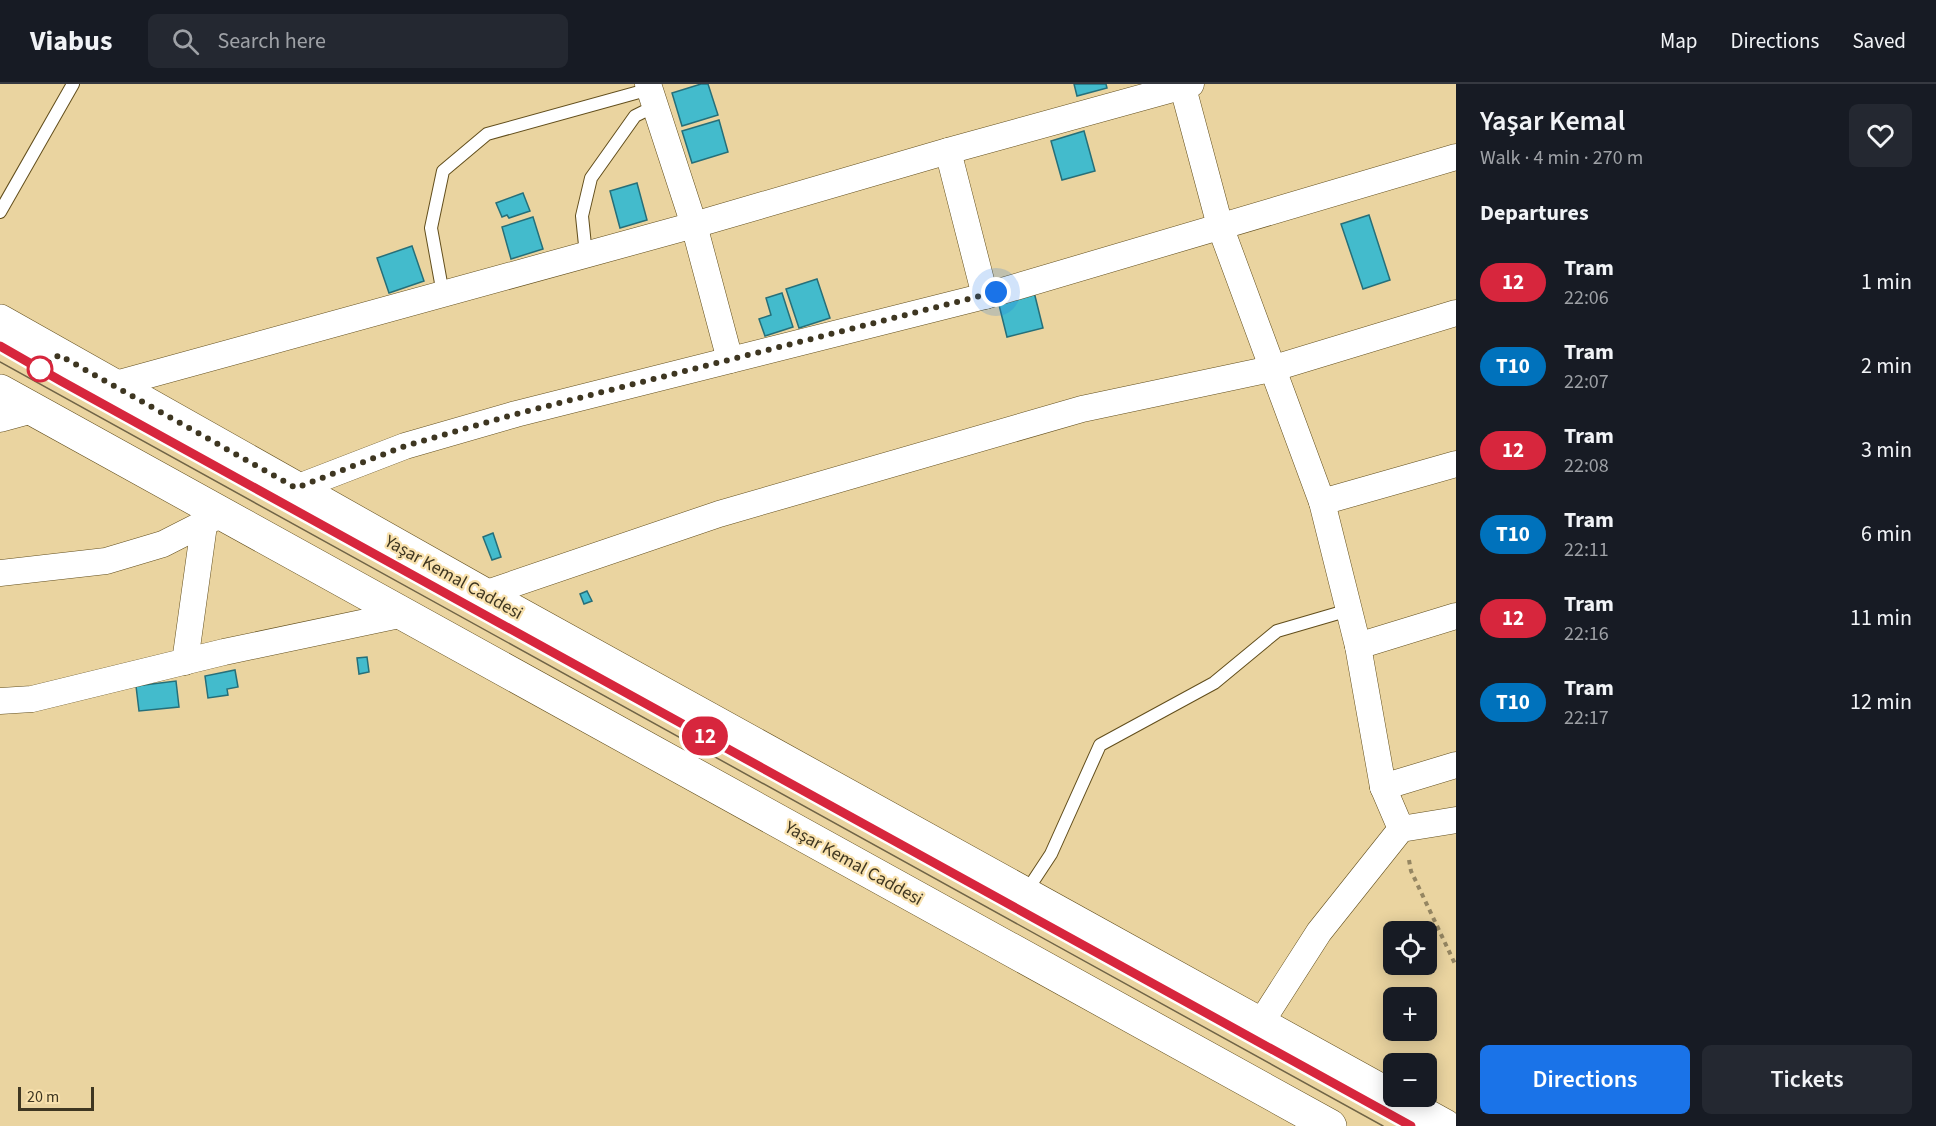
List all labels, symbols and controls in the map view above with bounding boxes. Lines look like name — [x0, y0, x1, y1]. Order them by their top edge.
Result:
search box — [148, 14, 568, 68]
text: Viabus — [30, 21, 112, 61]
icon: search — [169, 25, 202, 58]
text: Search here — [217, 25, 326, 57]
text: Map — [1660, 26, 1698, 56]
text: Directions — [1731, 26, 1819, 56]
text: Saved — [1852, 26, 1906, 56]
text: Yaşar Kemal — [1480, 101, 1625, 141]
button: heart — [1849, 104, 1912, 167]
text: Walk · 4 min · 270 m — [1480, 144, 1643, 172]
text: Departures — [1480, 197, 1589, 229]
text: Tram — [1564, 252, 1614, 284]
text: 1 min — [1861, 266, 1912, 298]
text: 12 — [1502, 267, 1524, 297]
your location — [981, 277, 1011, 307]
text: 22:06 — [1564, 284, 1609, 312]
text: Tram — [1564, 336, 1614, 368]
text: 2 min — [1861, 350, 1912, 382]
text: T10 — [1496, 351, 1530, 381]
unlabelled marker — [27, 356, 53, 382]
text: 22:07 — [1564, 368, 1609, 396]
text: Tram — [1564, 420, 1614, 452]
text: 3 min — [1861, 434, 1912, 466]
text: 12 — [1502, 435, 1524, 465]
text: 22:08 — [1564, 452, 1609, 480]
text: Tram — [1564, 504, 1614, 536]
text: 6 min — [1861, 518, 1912, 550]
text: T10 — [1496, 519, 1530, 549]
street label: Yaşar Kemal Caddesi — [379, 529, 527, 626]
text: 22:11 — [1564, 536, 1609, 564]
text: Tram — [1564, 588, 1614, 620]
text: 11 min — [1850, 602, 1912, 634]
text: 12 — [1502, 603, 1524, 633]
text: 22:16 — [1564, 620, 1609, 648]
text: Tram — [1564, 672, 1614, 704]
text: 12 min — [1850, 686, 1912, 718]
text: T10 — [1496, 687, 1530, 717]
text: 22:17 — [1564, 704, 1609, 732]
line badge: 12 — [678, 716, 732, 756]
text: 12 — [694, 721, 716, 751]
street label: Yaşar Kemal Caddesi — [779, 815, 927, 912]
map controls — [1383, 921, 1437, 1107]
button: locate — [1383, 921, 1437, 975]
button: + — [1383, 987, 1437, 1041]
button: Directions — [1480, 1045, 1690, 1114]
button: Tickets — [1702, 1045, 1912, 1114]
button: − — [1383, 1053, 1437, 1107]
scale bar — [18, 1084, 94, 1112]
text: 20 m — [27, 1086, 59, 1108]

